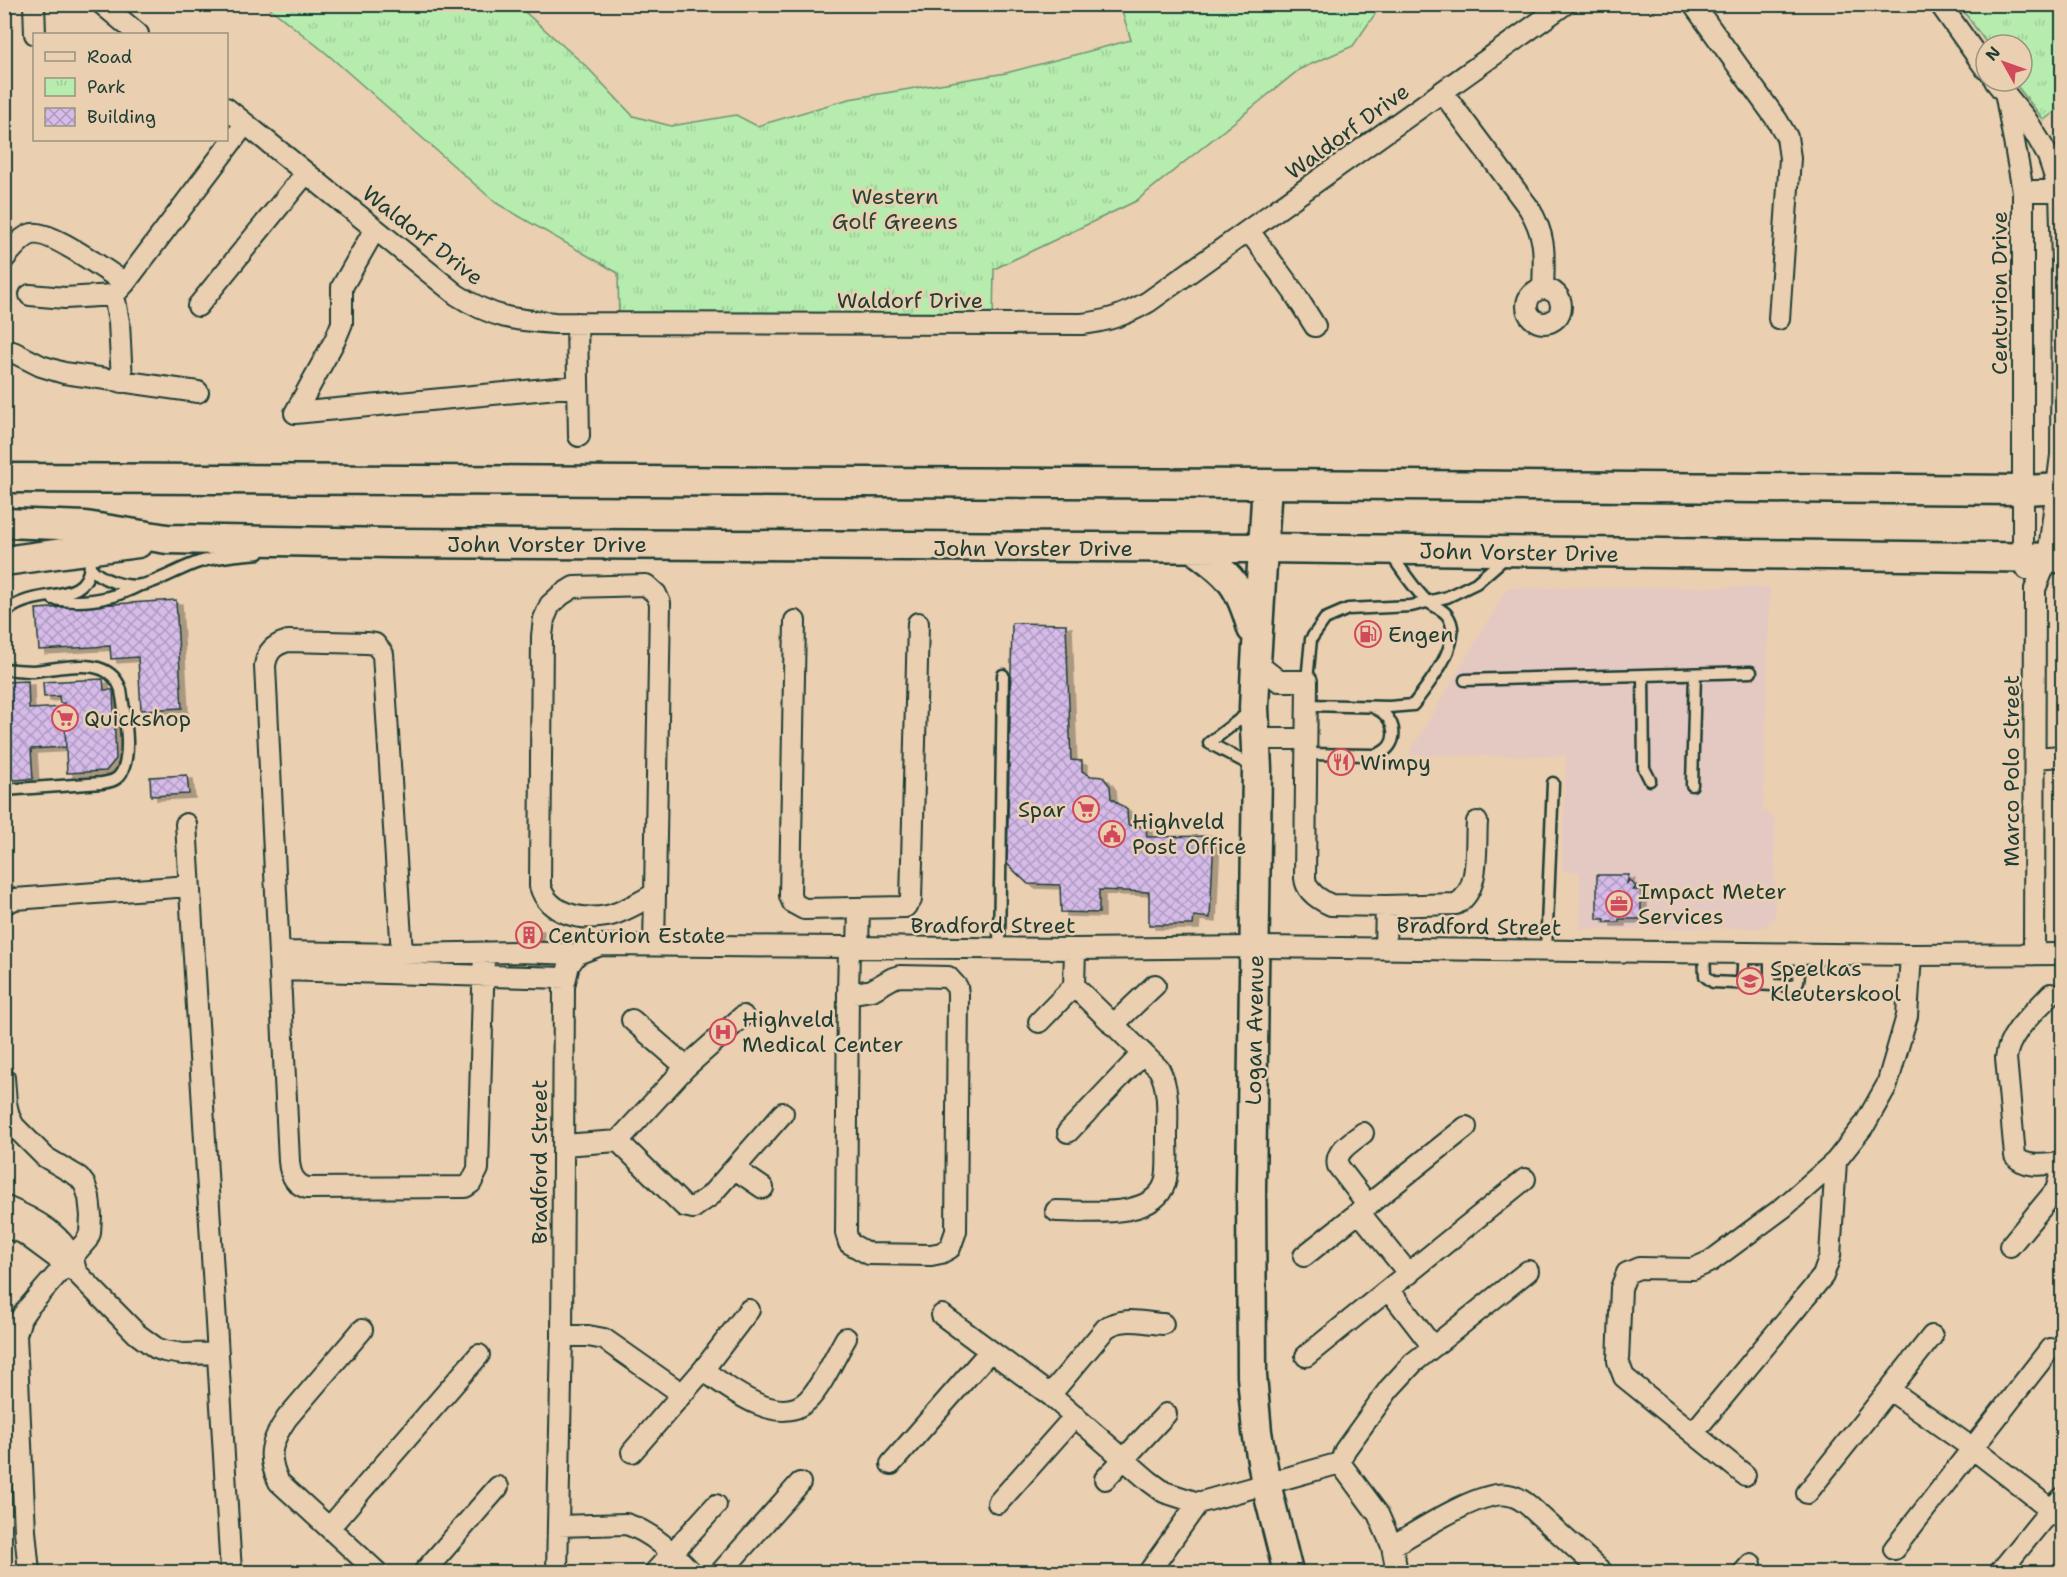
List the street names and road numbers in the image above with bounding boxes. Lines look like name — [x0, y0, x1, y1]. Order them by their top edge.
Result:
street label: Waldorf Drive — [1280, 77, 1415, 186]
street label: Waldorf Drive — [356, 179, 489, 292]
street label: Centurion Drive — [1985, 211, 2014, 375]
street label: Waldorf Drive — [837, 286, 983, 315]
street label: John Vorster Drive — [447, 530, 647, 559]
street label: John Vorster Drive — [933, 534, 1133, 563]
street label: John Vorster Drive — [1419, 536, 1619, 569]
street label: Marco Polo Street — [1997, 675, 2026, 867]
street label: Bradford Street — [910, 911, 1076, 940]
street label: Bradford Street — [1396, 911, 1562, 942]
street label: Logan Avenue — [1239, 955, 1270, 1106]
street label: Bradford Street — [525, 1079, 554, 1245]

